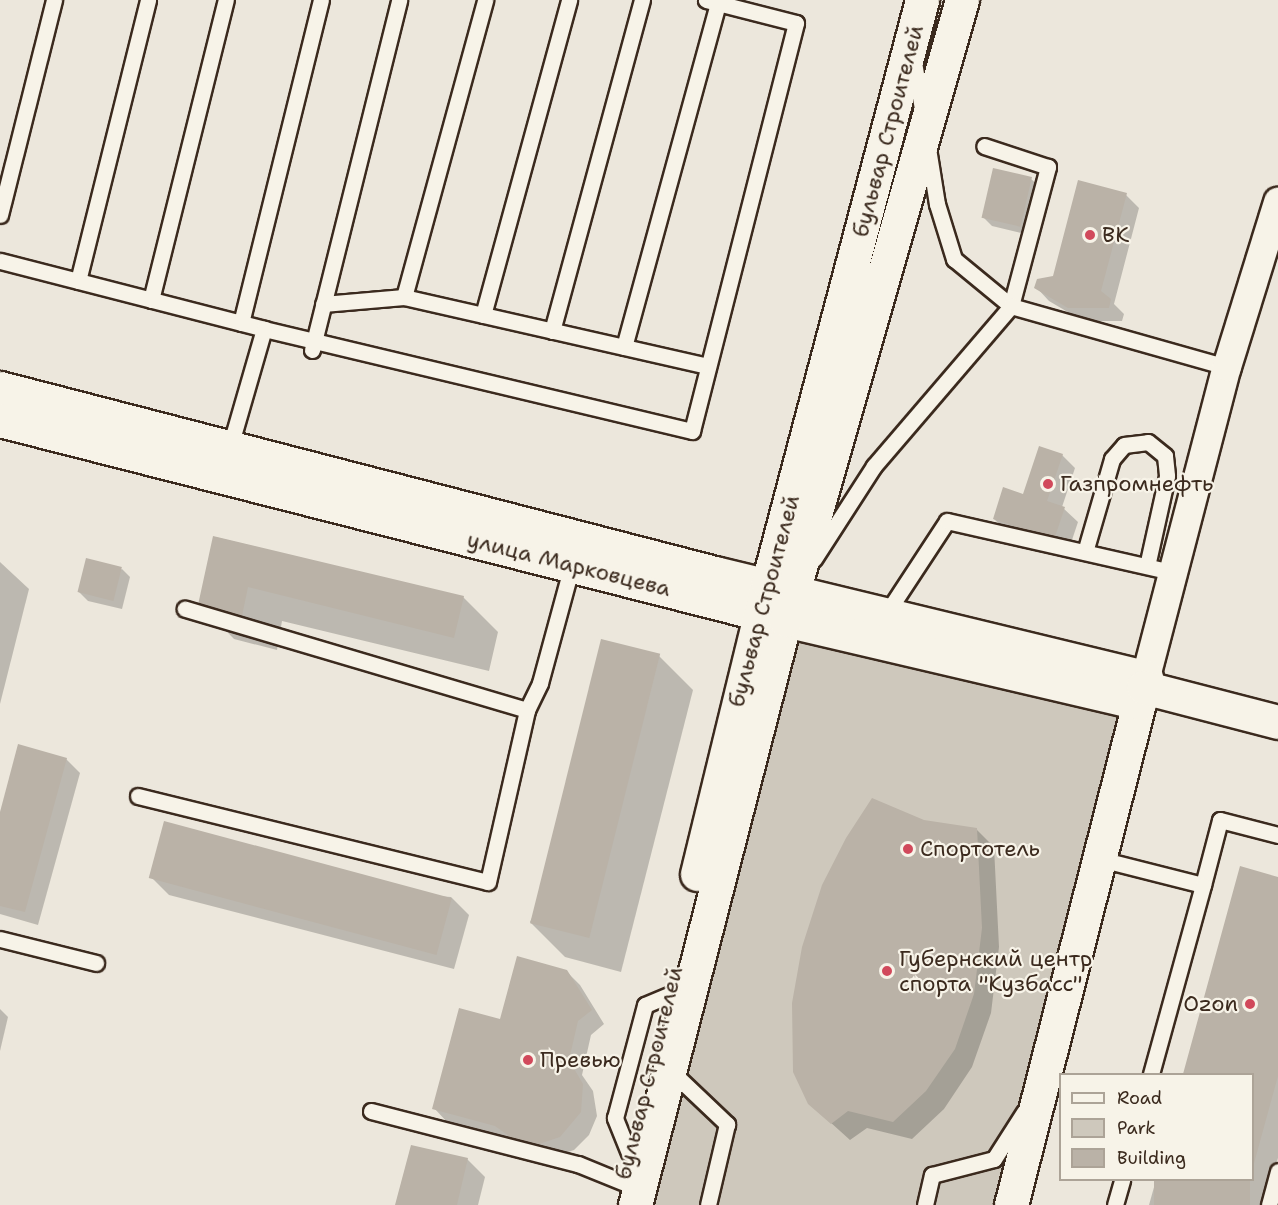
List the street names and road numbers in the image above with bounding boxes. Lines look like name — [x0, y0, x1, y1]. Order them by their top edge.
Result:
street label: бульвар Строителей — [847, 22, 929, 240]
street label: бульвар Строителей — [723, 492, 805, 710]
street label: улица Марковцева — [465, 526, 673, 602]
street label: бульвар Строителей — [610, 964, 688, 1182]

